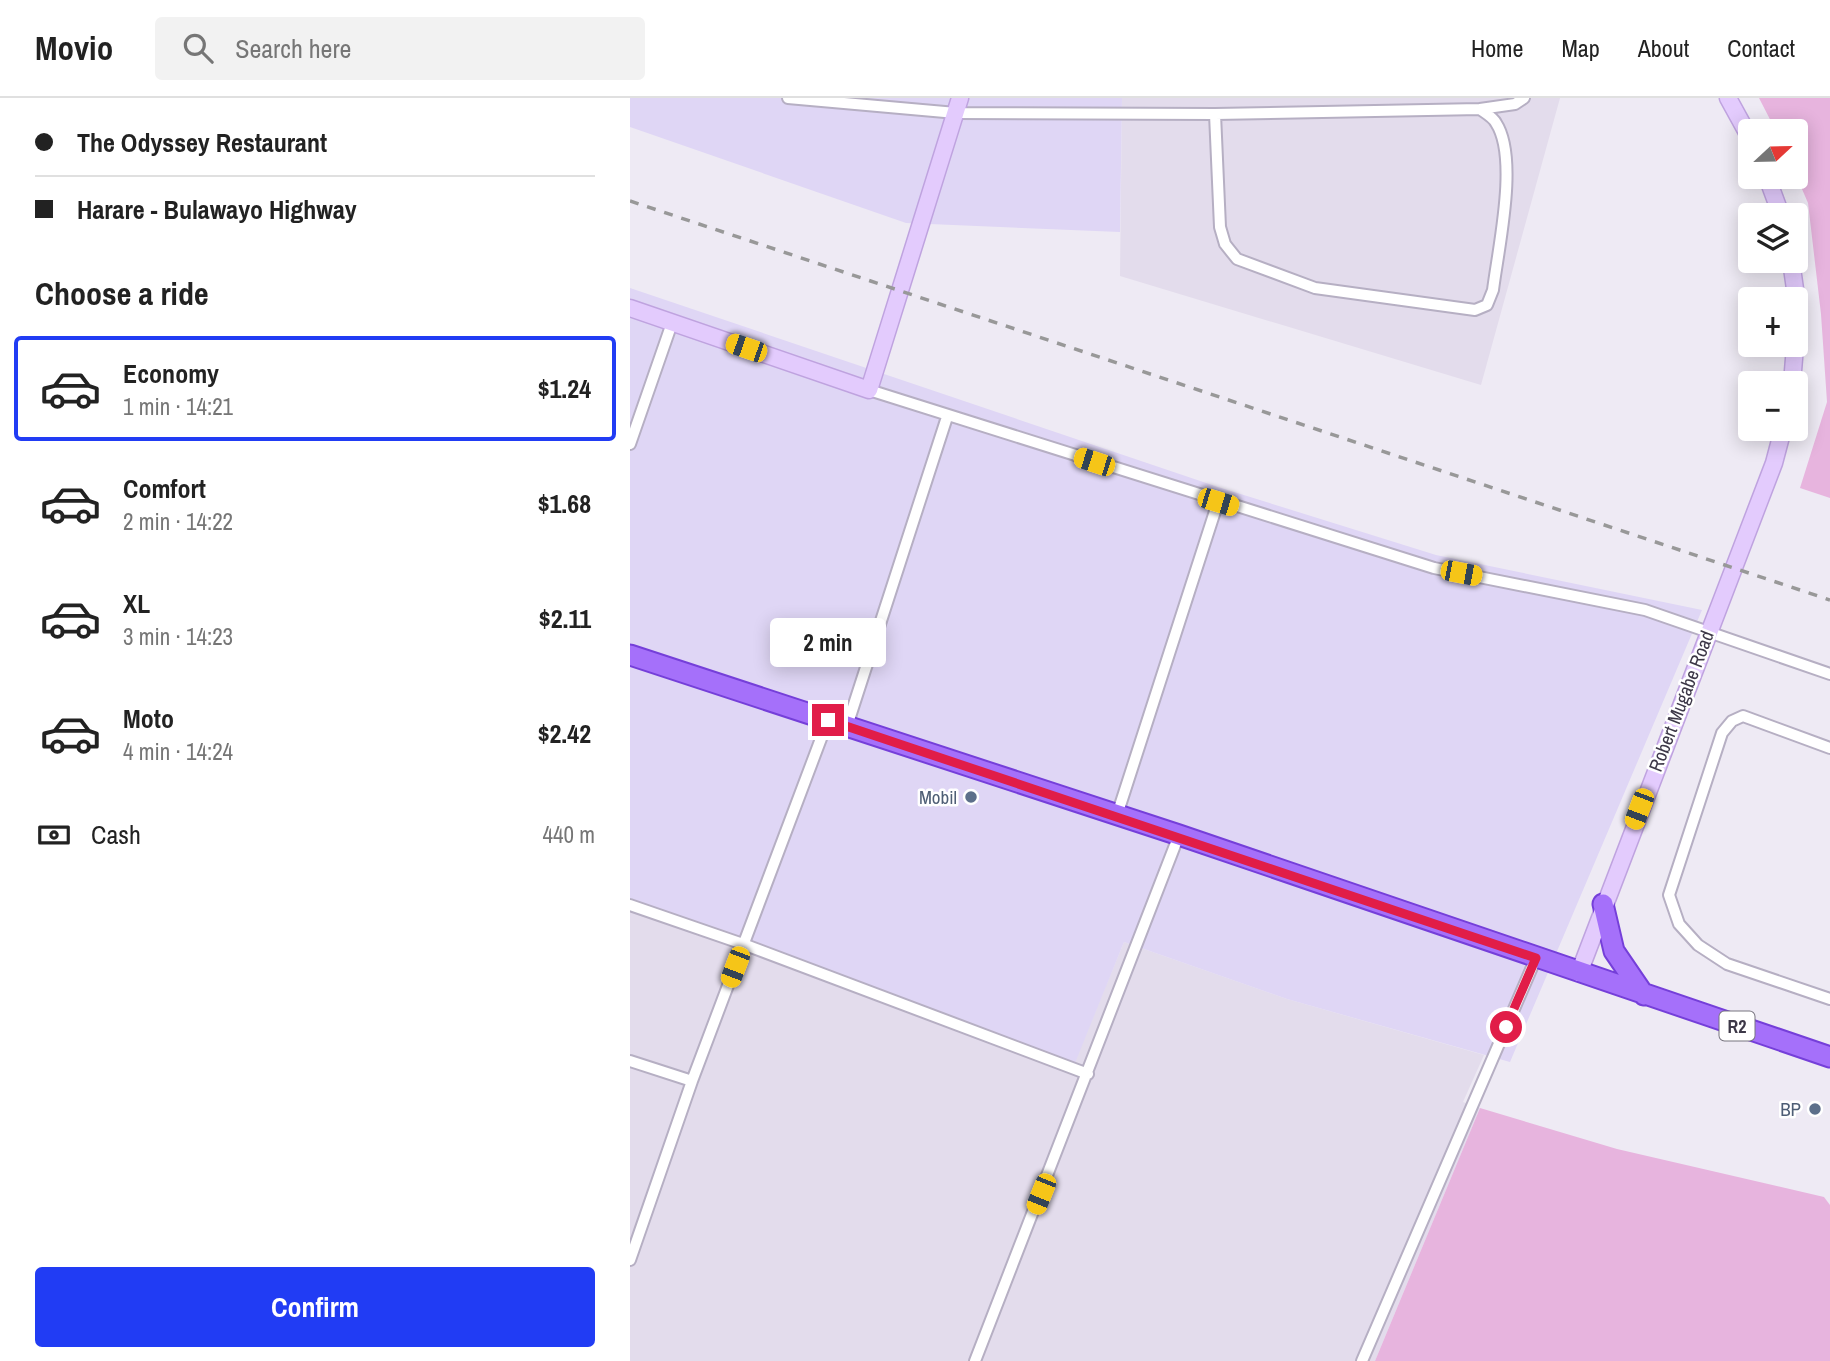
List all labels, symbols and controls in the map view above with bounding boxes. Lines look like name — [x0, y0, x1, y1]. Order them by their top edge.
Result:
search box — [155, 17, 645, 80]
text: Movio — [35, 26, 113, 70]
icon: search — [179, 29, 217, 67]
text: Search here — [235, 31, 351, 66]
text: Home — [1471, 32, 1523, 64]
text: Map — [1561, 32, 1600, 64]
text: About — [1638, 32, 1689, 64]
text: Contact — [1727, 32, 1795, 64]
north arrow — [1738, 119, 1808, 189]
map controls — [1738, 119, 1808, 441]
text: The Odyssey Restaurant — [77, 125, 327, 160]
text: Harare - Bulawayo Highway — [77, 192, 357, 227]
button: layers — [1738, 203, 1808, 273]
text: Choose a ride — [35, 272, 209, 315]
button: + — [1738, 287, 1808, 357]
car — [723, 331, 770, 365]
text: Economy — [123, 356, 219, 391]
icon: car — [39, 357, 102, 420]
text: $1.24 — [538, 371, 591, 406]
button: − — [1738, 371, 1808, 441]
text: 1 min · 14:21 — [123, 391, 233, 422]
car — [1071, 446, 1118, 478]
text: Comfort — [123, 471, 206, 506]
icon: car — [39, 472, 102, 535]
text: $1.68 — [538, 486, 591, 521]
car — [1195, 486, 1242, 518]
text: 2 min · 14:22 — [123, 506, 233, 537]
car — [1439, 559, 1484, 587]
text: XL — [123, 586, 150, 621]
icon: car — [39, 587, 102, 650]
text: $2.11 — [539, 601, 591, 636]
callout: 2 min — [770, 618, 886, 668]
text: 3 min · 14:23 — [123, 621, 233, 652]
text: 2 min — [803, 627, 853, 658]
street label: Robert Mugabe Road — [1642, 627, 1720, 775]
text: Moto — [123, 701, 174, 736]
icon: car — [39, 702, 102, 765]
route end — [812, 704, 844, 736]
text: $2.42 — [538, 716, 591, 751]
text: 4 min · 14:24 — [123, 736, 233, 767]
place label: Mobil — [919, 784, 957, 810]
car — [1622, 786, 1657, 832]
marker: Mobil — [963, 789, 979, 805]
icon: cash — [35, 816, 73, 854]
text: Cash — [91, 817, 141, 852]
text: 440 m — [543, 819, 595, 850]
car — [718, 944, 753, 990]
route start — [1490, 1011, 1522, 1043]
road number: R2 — [1720, 1012, 1754, 1041]
place label: BP — [1780, 1096, 1801, 1122]
marker: BP — [1807, 1101, 1823, 1117]
car — [1024, 1171, 1059, 1217]
button: Confirm — [35, 1267, 595, 1347]

